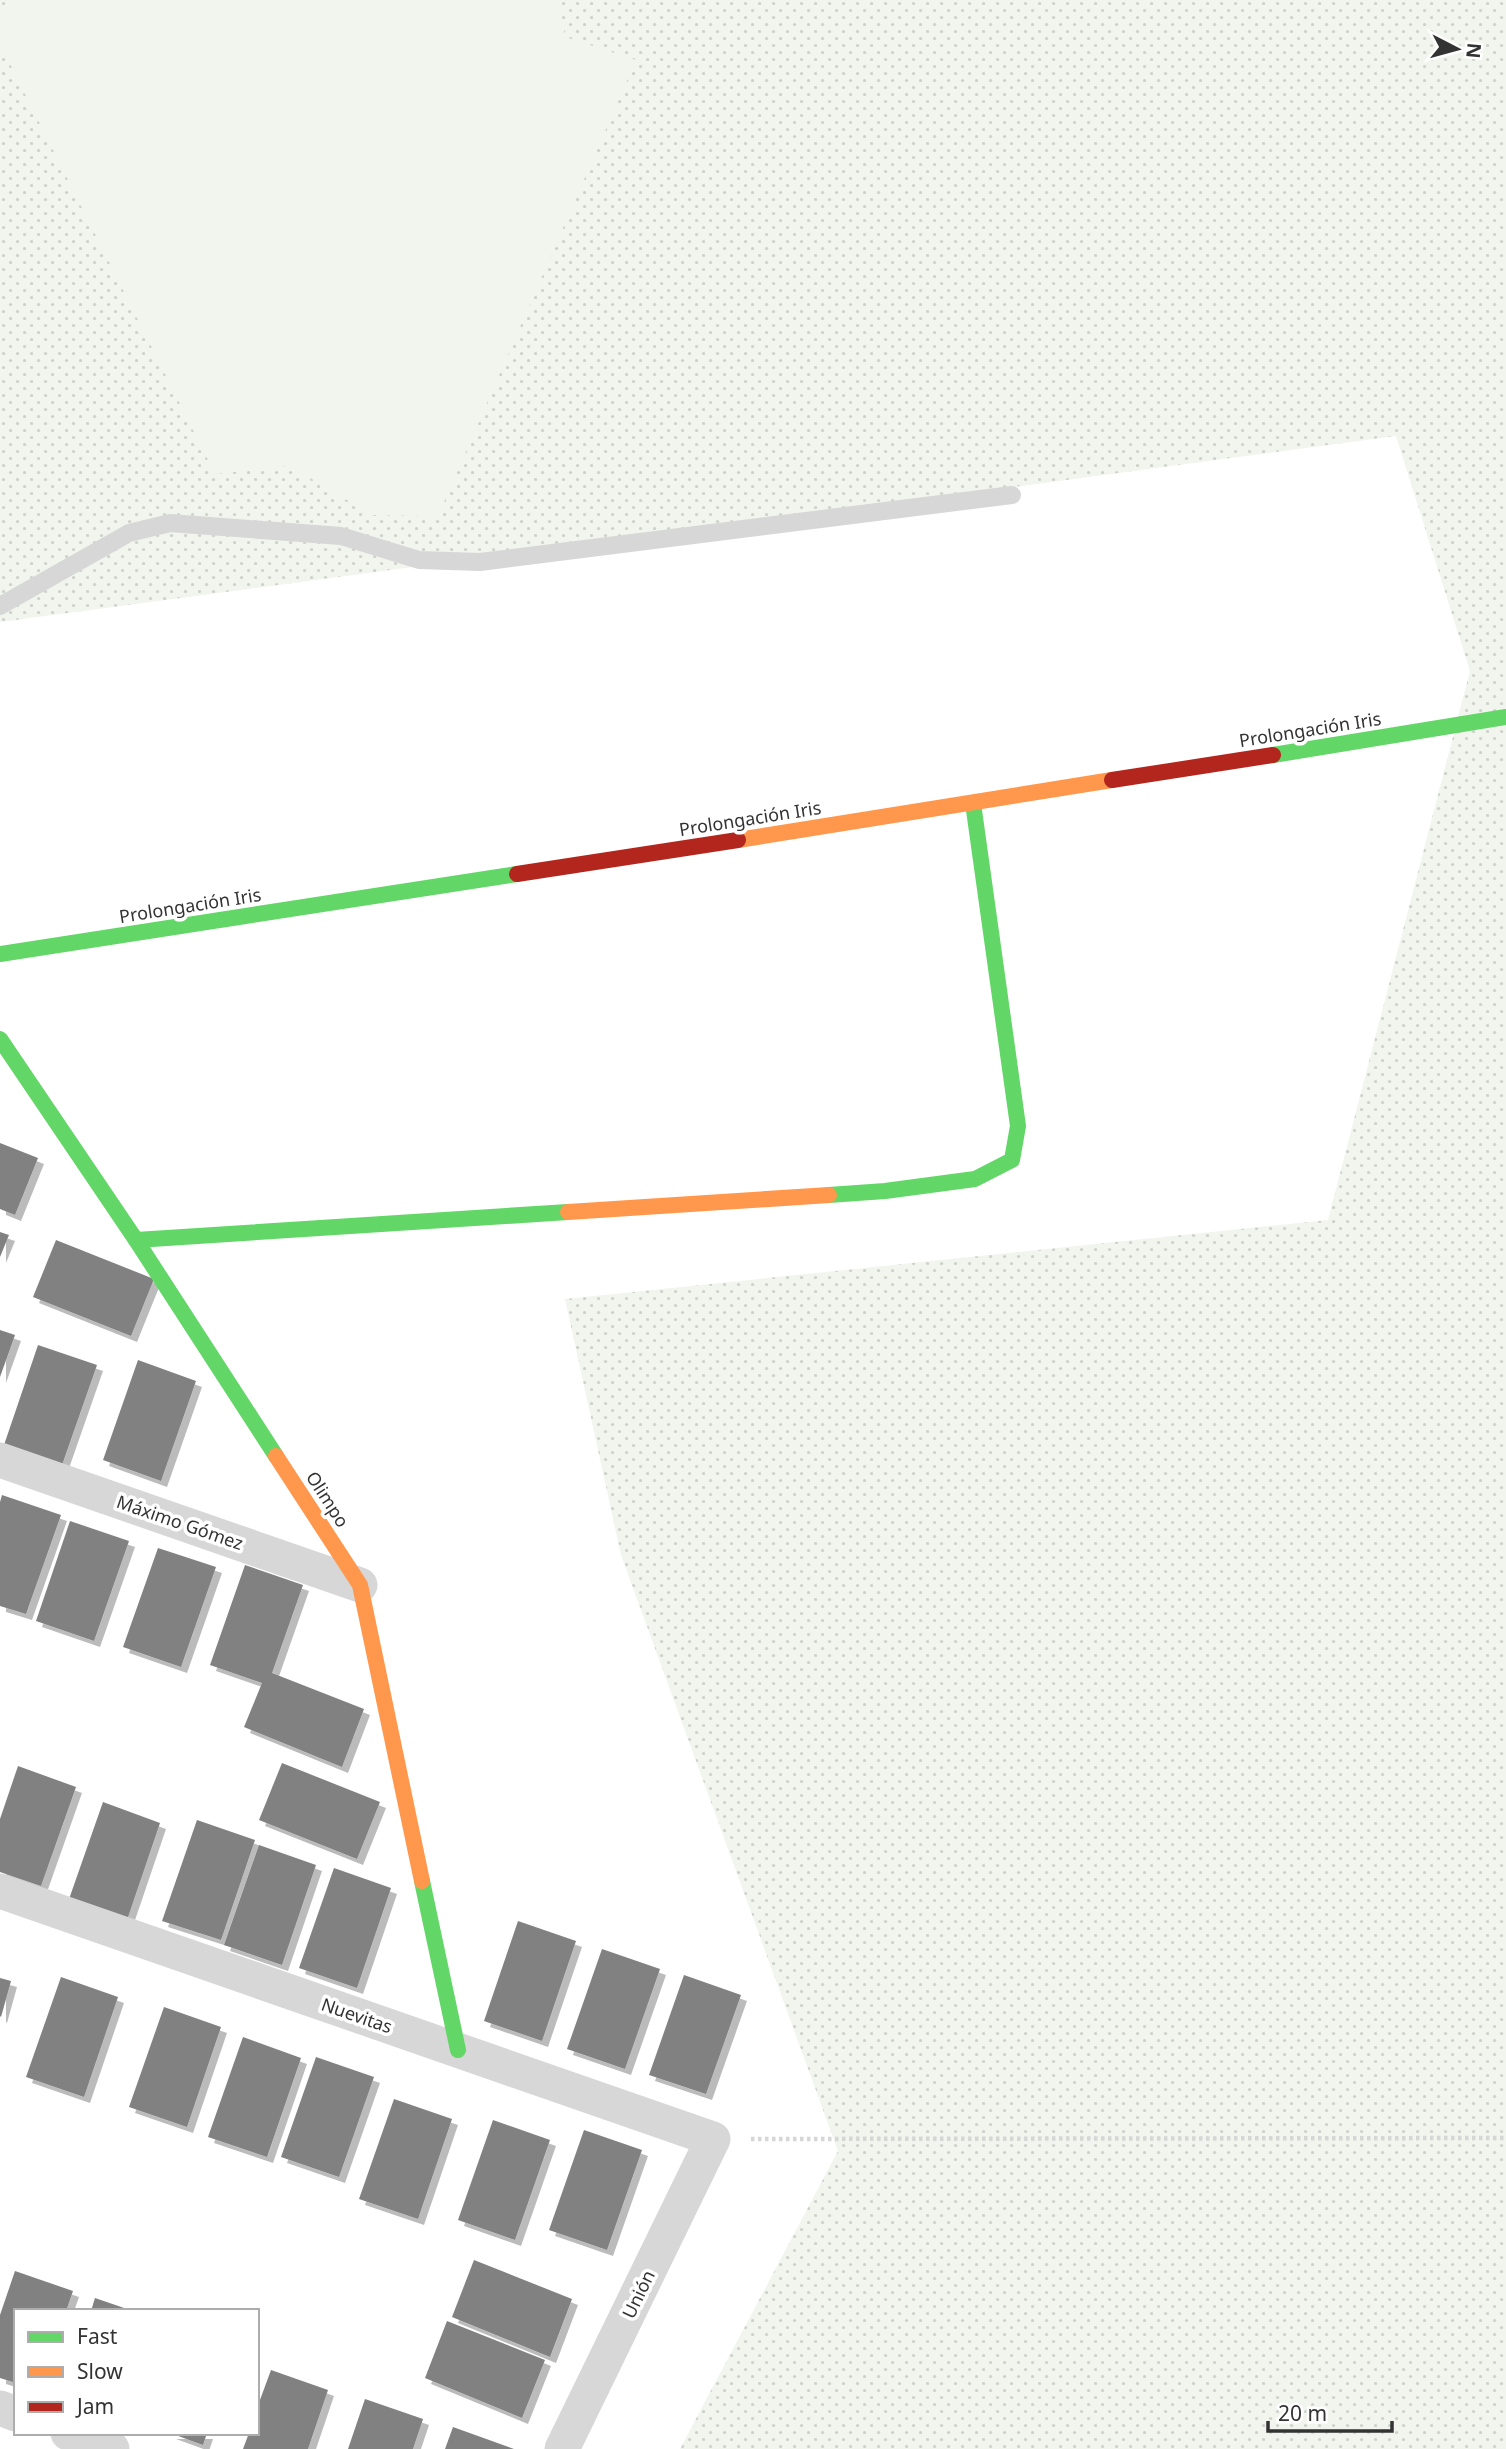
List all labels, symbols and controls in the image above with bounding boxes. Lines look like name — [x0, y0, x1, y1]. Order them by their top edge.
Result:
north arrow — [1422, 14, 1492, 84]
text: N — [1460, 42, 1488, 60]
street label: Prolongación Iris — [1237, 706, 1383, 752]
street label: Prolongación Iris — [677, 795, 823, 841]
street label: Prolongación Iris — [117, 882, 263, 928]
street label: Olimpo — [301, 1466, 355, 1532]
street label: Máximo Gómez — [114, 1489, 246, 1555]
street label: Nuevitas — [318, 1992, 396, 2038]
street label: Unión — [616, 2266, 660, 2322]
legend — [14, 2309, 259, 2435]
text: Fast — [77, 2322, 118, 2350]
text: Slow — [77, 2357, 123, 2385]
scale bar — [1268, 2390, 1392, 2434]
text: Jam — [75, 2392, 114, 2420]
text: 20 m — [1278, 2399, 1327, 2427]

